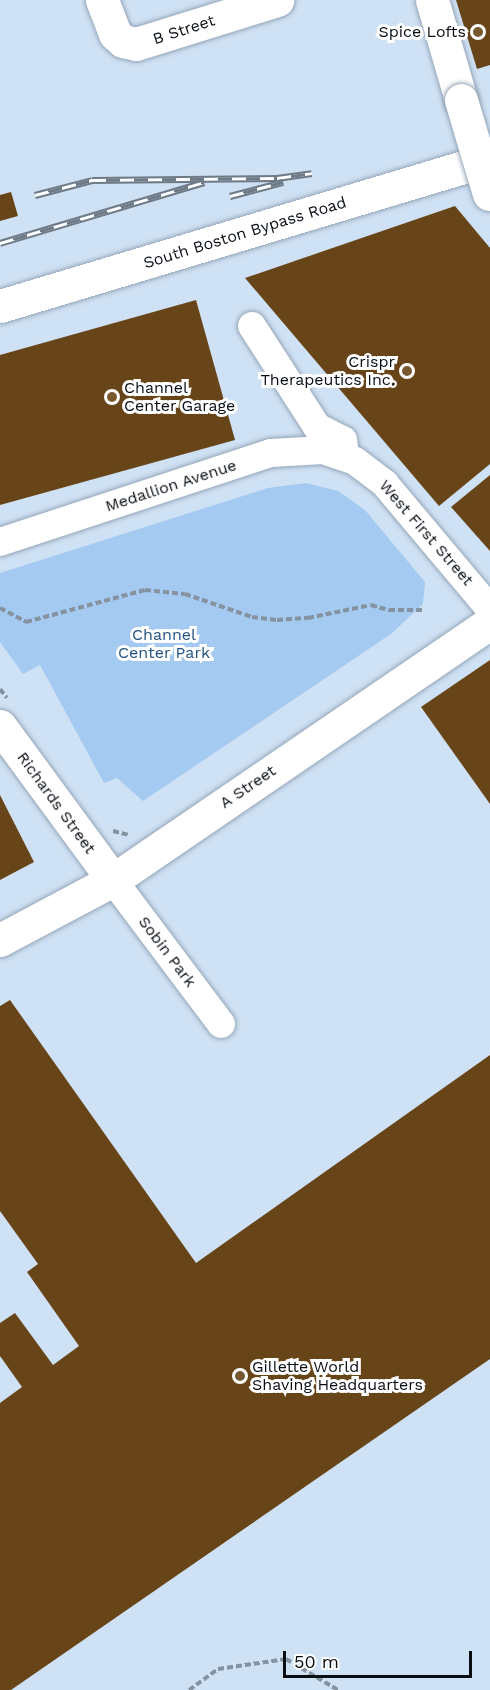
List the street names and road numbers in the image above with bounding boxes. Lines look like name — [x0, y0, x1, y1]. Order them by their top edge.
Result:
street label: B Street — [151, 11, 217, 49]
street label: South Boston Bypass Road — [141, 193, 349, 273]
street label: Medallion Avenue — [103, 456, 239, 516]
street label: West First Street — [375, 476, 477, 590]
street label: Richards Street — [13, 748, 99, 858]
street label: A Street — [216, 761, 280, 813]
street label: Sobin Park — [134, 913, 200, 991]

